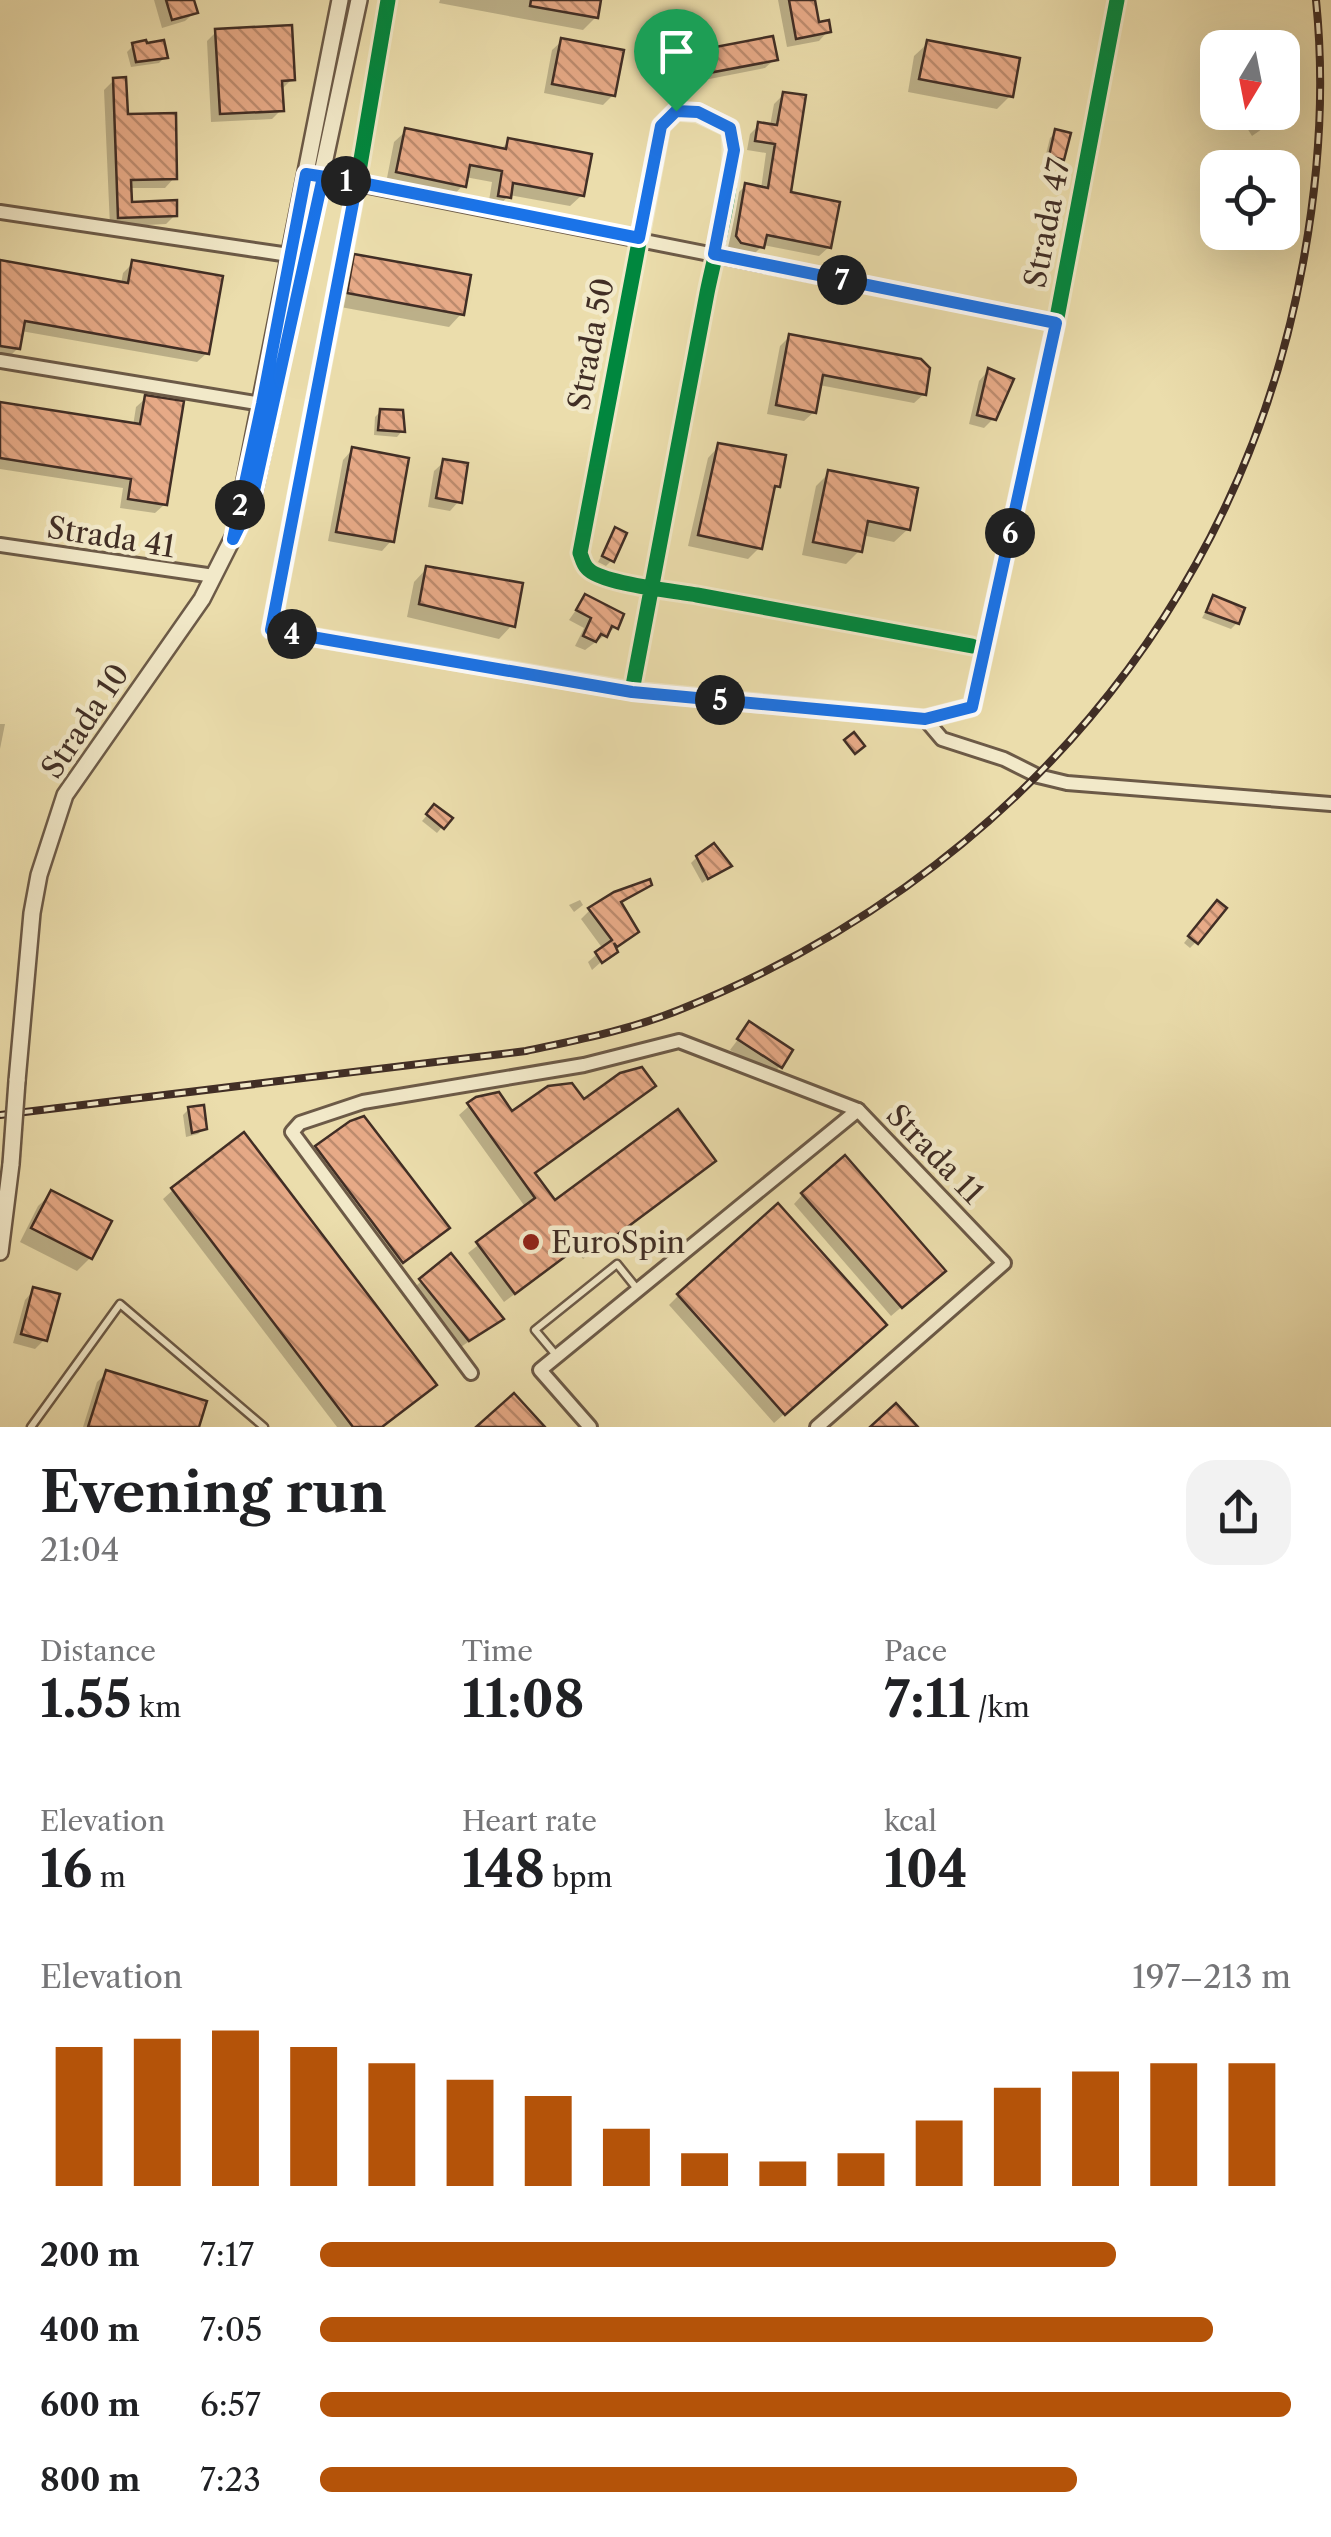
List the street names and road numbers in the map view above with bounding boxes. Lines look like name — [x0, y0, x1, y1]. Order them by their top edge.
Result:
street label: Strada 47 — [1016, 155, 1078, 291]
street label: Strada 50 — [560, 275, 622, 413]
street label: Strada 41 — [45, 509, 178, 565]
street label: Strada 10 — [33, 657, 137, 785]
street label: Strada 11 — [879, 1097, 992, 1212]

